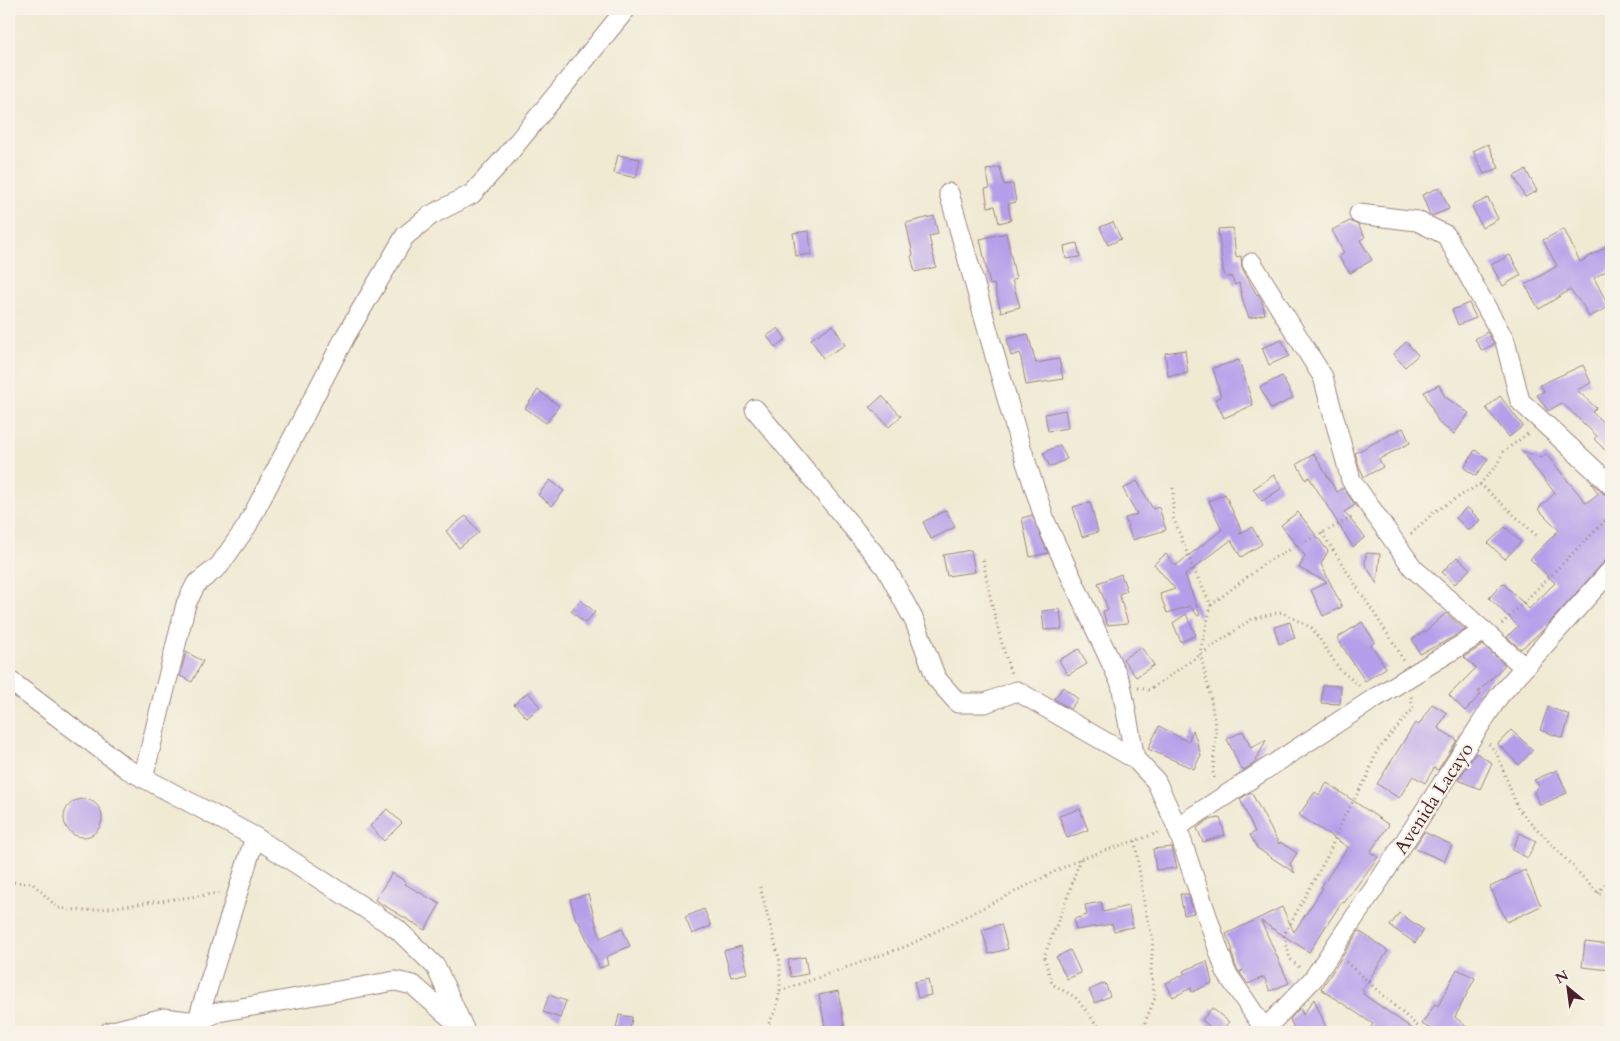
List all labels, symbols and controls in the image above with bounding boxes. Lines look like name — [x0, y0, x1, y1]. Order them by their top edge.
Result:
street label: Avenida Lacayo — [1388, 738, 1480, 859]
north arrow — [1542, 964, 1592, 1014]
text: N — [1552, 966, 1572, 988]

